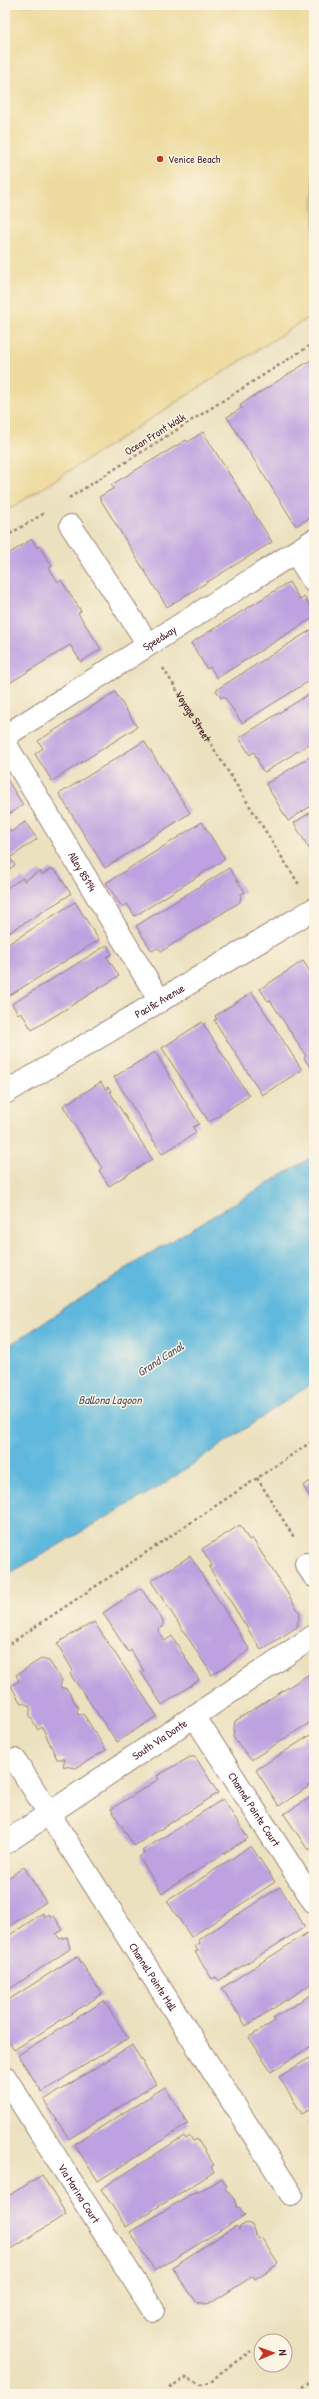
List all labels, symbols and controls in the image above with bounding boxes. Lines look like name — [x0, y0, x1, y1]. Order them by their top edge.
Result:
place label: Venice Beach — [168, 152, 221, 166]
marker: Venice Beach — [155, 154, 165, 164]
street label: Ocean Front Walk — [122, 409, 188, 458]
street label: Speedway — [140, 622, 179, 654]
street label: Voyage Street — [172, 688, 215, 744]
street label: Alley 85194 — [65, 849, 99, 894]
street label: Pacific Avenue — [132, 980, 188, 1021]
water label: Grand Canal — [133, 1337, 187, 1380]
water label: Ballona Lagoon — [78, 1391, 143, 1408]
street label: South Via Donte — [129, 1716, 190, 1763]
street label: Channel Pointe Court — [225, 1770, 283, 1849]
street label: Channel Pointe Mall — [126, 1940, 180, 2014]
street label: Via Marina Court — [55, 2161, 103, 2226]
north arrow — [253, 2333, 293, 2373]
text: N — [276, 2349, 290, 2356]

